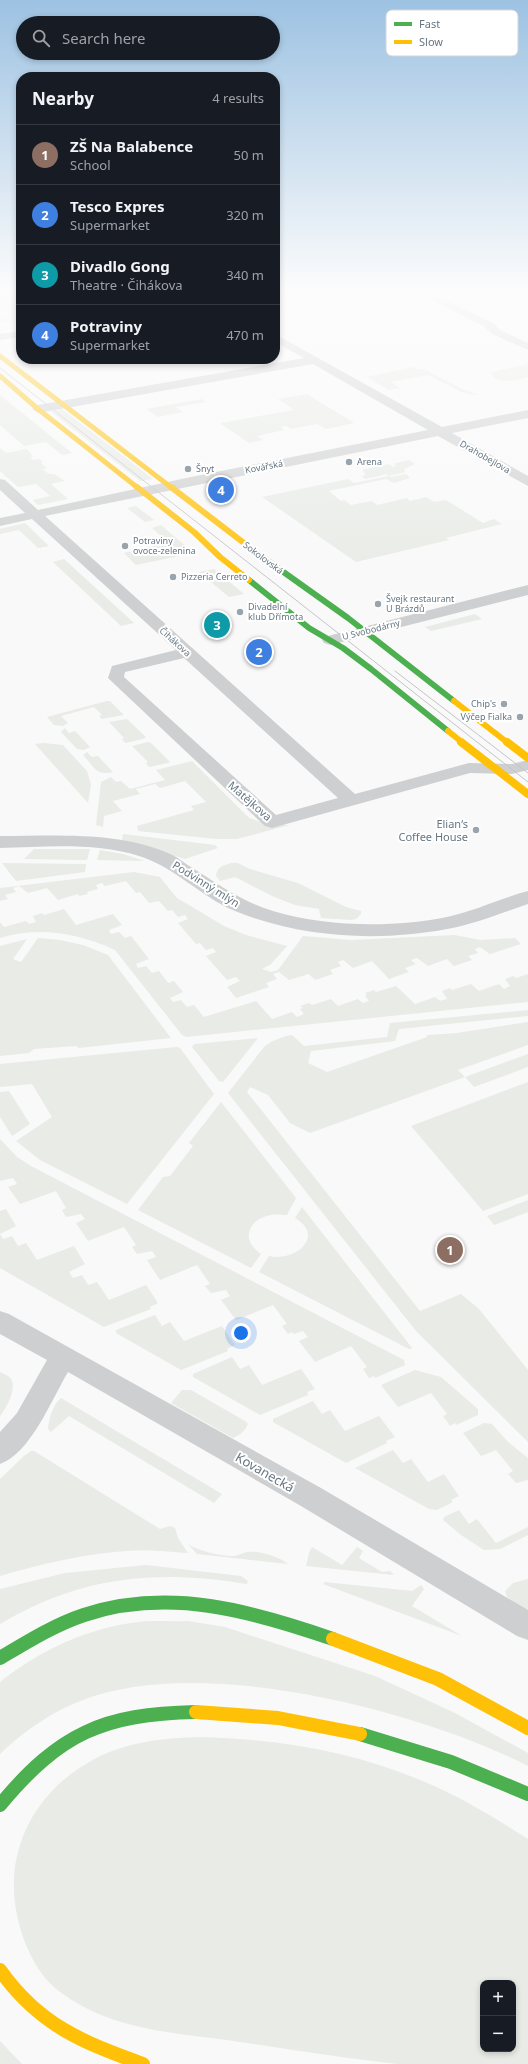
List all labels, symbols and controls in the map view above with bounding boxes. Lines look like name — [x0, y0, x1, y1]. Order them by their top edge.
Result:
legend — [386, 10, 518, 56]
search box — [16, 16, 280, 60]
text: Fast — [419, 16, 440, 31]
icon: search — [30, 27, 52, 49]
text: Search here — [62, 28, 145, 48]
text: Slow — [419, 34, 443, 49]
text: Nearby — [32, 87, 94, 110]
text: 4 results — [212, 89, 264, 107]
text: ZŠ Na Balabence — [70, 136, 193, 156]
text: 1 — [41, 146, 49, 164]
text: 50 m — [234, 146, 264, 164]
text: School — [70, 156, 111, 174]
text: Tesco Expres — [70, 196, 165, 216]
text: 2 — [41, 206, 49, 224]
text: 320 m — [226, 206, 264, 224]
text: Supermarket — [70, 216, 150, 234]
text: Divadlo Gong — [70, 256, 170, 276]
text: 3 — [41, 266, 49, 284]
text: 340 m — [226, 266, 264, 284]
text: Theatre · Čihákova — [70, 276, 183, 294]
text: Potraviny — [70, 316, 142, 336]
text: 4 — [41, 326, 49, 344]
text: 470 m — [226, 326, 264, 344]
text: Supermarket — [70, 336, 150, 354]
street label: Drahobejlova — [458, 437, 513, 476]
place label: Arena — [357, 455, 382, 468]
street label: Kovářská — [244, 456, 284, 477]
marker: Arena — [344, 457, 354, 467]
place label: Šnyt — [196, 462, 215, 475]
marker: Šnyt — [183, 464, 193, 474]
pin: 4 — [208, 475, 234, 505]
place label: Potraviny ovoce-zelenina — [133, 534, 196, 557]
street label: Sokolovská — [241, 538, 286, 577]
marker: Potraviny ovoce-zelenina — [120, 541, 130, 551]
place label: Pizzeria Cerreto — [181, 570, 248, 583]
marker: Pizzeria Cerreto — [168, 572, 178, 582]
place label: Švejk restaurant U Brázdů — [386, 592, 455, 615]
marker: Švejk restaurant U Brázdů — [373, 599, 383, 609]
place label: Divadelní klub Dřímota — [248, 600, 303, 623]
marker: Divadelní klub Dřímota — [235, 607, 245, 617]
pin: 3 — [204, 610, 230, 640]
street label: U Svobodárny — [341, 616, 402, 643]
street label: Čihákova — [157, 624, 194, 659]
pin: 2 — [246, 637, 272, 667]
place label: Chip's — [471, 697, 496, 710]
marker: Chip's — [499, 699, 509, 709]
place label: Výčep Fialka — [461, 710, 512, 723]
marker: Výčep Fialka — [515, 712, 525, 722]
street label: Matějkova — [225, 777, 275, 824]
place label: Elian‘s Coffee House — [398, 816, 468, 844]
marker: Elian‘s Coffee House — [471, 825, 481, 835]
street label: Podvinný mlýn — [170, 857, 243, 910]
pin: 1 — [437, 1235, 463, 1265]
your location — [231, 1323, 251, 1343]
street label: Kovanecká — [232, 1448, 298, 1496]
map controls — [480, 1980, 516, 2052]
button: + — [480, 1980, 516, 2016]
button: − — [480, 2016, 516, 2052]

